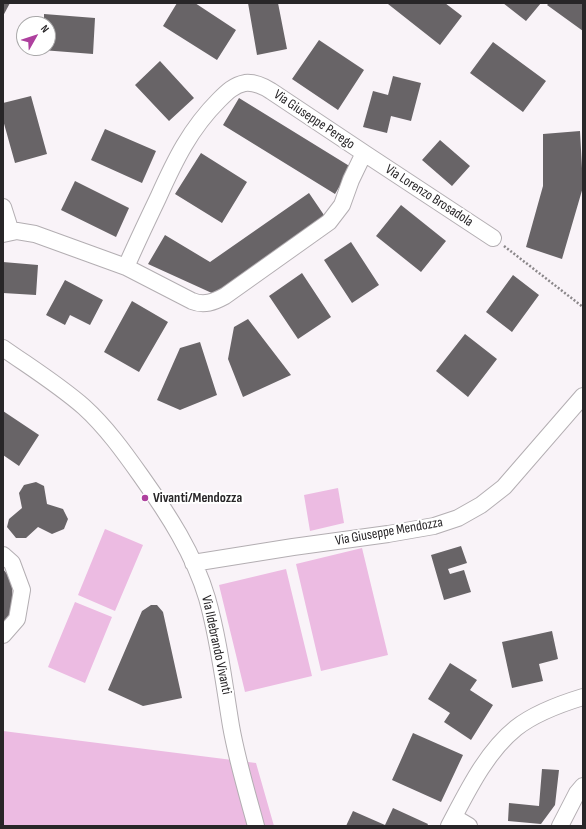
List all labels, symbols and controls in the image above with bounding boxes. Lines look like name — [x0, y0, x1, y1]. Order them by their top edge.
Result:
north arrow — [16, 16, 56, 56]
text: N — [38, 22, 52, 35]
street label: Via Giuseppe Perego — [270, 87, 358, 153]
street label: Via Lorenzo Brosadola — [382, 161, 476, 231]
place label: Vivanti/Mendozza — [153, 490, 242, 506]
marker: Vivanti/Mendozza — [140, 493, 150, 503]
street label: Via Giuseppe Mendozza — [334, 514, 444, 550]
street label: Via Ildebrando Vivanti — [197, 594, 235, 696]

